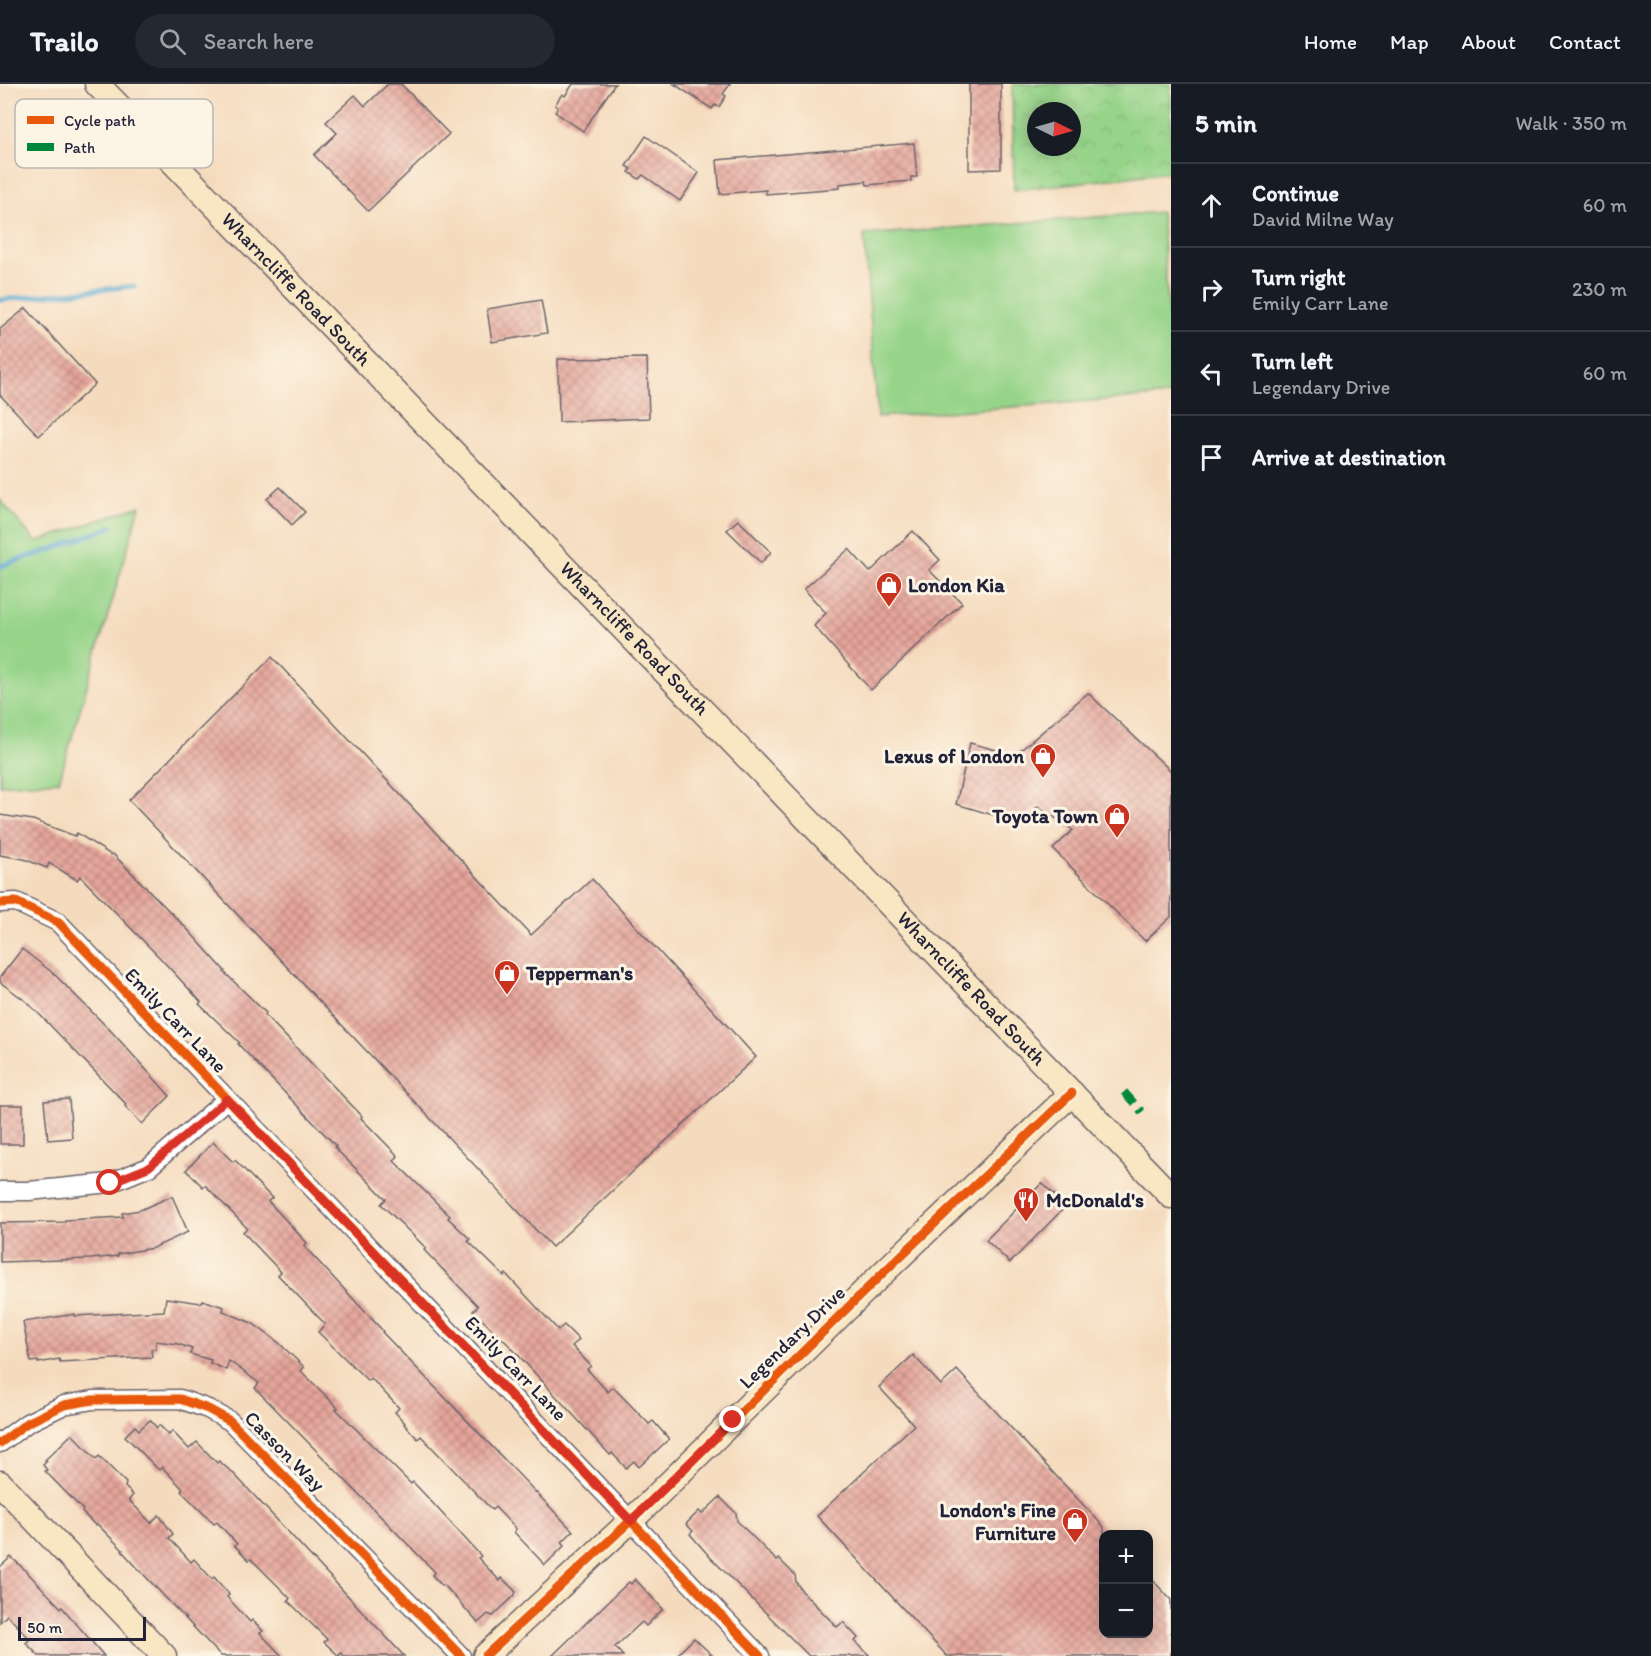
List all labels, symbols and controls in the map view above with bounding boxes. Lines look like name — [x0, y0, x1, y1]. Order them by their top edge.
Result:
search box — [135, 14, 555, 68]
text: Trailo — [30, 24, 99, 58]
icon: search — [156, 25, 189, 58]
text: Search here — [204, 28, 314, 55]
text: Home — [1304, 29, 1357, 54]
text: Map — [1390, 29, 1429, 54]
text: About — [1462, 29, 1516, 54]
text: Contact — [1549, 29, 1621, 54]
legend — [15, 99, 213, 168]
north arrow — [1027, 102, 1081, 156]
text: 5 min — [1195, 107, 1257, 139]
text: Cycle path — [64, 111, 136, 130]
text: Walk · 350 m — [1516, 111, 1627, 135]
text: Path — [64, 138, 95, 157]
text: Continue — [1252, 180, 1339, 207]
icon: ahead — [1195, 189, 1228, 222]
text: 60 m — [1583, 193, 1627, 217]
street label: Wharncliffe Road South — [217, 207, 377, 371]
text: David Milne Way — [1252, 207, 1394, 231]
text: Turn right — [1252, 264, 1346, 291]
icon: right — [1195, 273, 1228, 306]
text: 230 m — [1572, 277, 1627, 301]
text: Emily Carr Lane — [1252, 291, 1389, 315]
text: Turn left — [1252, 348, 1333, 375]
icon: left — [1195, 357, 1228, 390]
text: 60 m — [1583, 361, 1627, 385]
text: Legendary Drive — [1252, 375, 1390, 399]
icon: arrive — [1195, 441, 1228, 474]
text: Arrive at destination — [1252, 444, 1446, 471]
street label: Wharncliffe Road South — [555, 556, 714, 720]
shop icon: London Kia — [874, 570, 904, 608]
place label: London Kia — [908, 573, 1005, 597]
shop icon: Lexus of London — [1028, 741, 1058, 779]
place label: Lexus of London — [884, 744, 1025, 768]
shop icon: Toyota Town — [1102, 801, 1132, 839]
place label: Toyota Town — [991, 804, 1099, 829]
street label: Wharncliffe Road South — [892, 906, 1051, 1070]
shop icon: Tepperman's — [492, 958, 522, 996]
place label: Tepperman's — [525, 961, 633, 986]
street label: Emily Carr Lane — [120, 963, 232, 1077]
route start — [96, 1169, 122, 1195]
restaurant icon: McDonald's — [1011, 1185, 1041, 1223]
place label: McDonald's — [1046, 1188, 1144, 1212]
street label: Legendary Drive — [734, 1280, 850, 1394]
street label: Emily Carr Lane — [460, 1311, 572, 1425]
street label: Casson Way — [240, 1406, 331, 1497]
route end — [719, 1406, 745, 1432]
place label: London's Fine Furniture — [939, 1498, 1056, 1545]
shop icon: London's Fine Furniture — [1060, 1506, 1090, 1544]
map controls — [1099, 1530, 1153, 1638]
button: + — [1099, 1530, 1153, 1584]
button: − — [1099, 1584, 1153, 1638]
scale bar — [18, 1614, 146, 1642]
text: 50 m — [27, 1618, 62, 1637]

